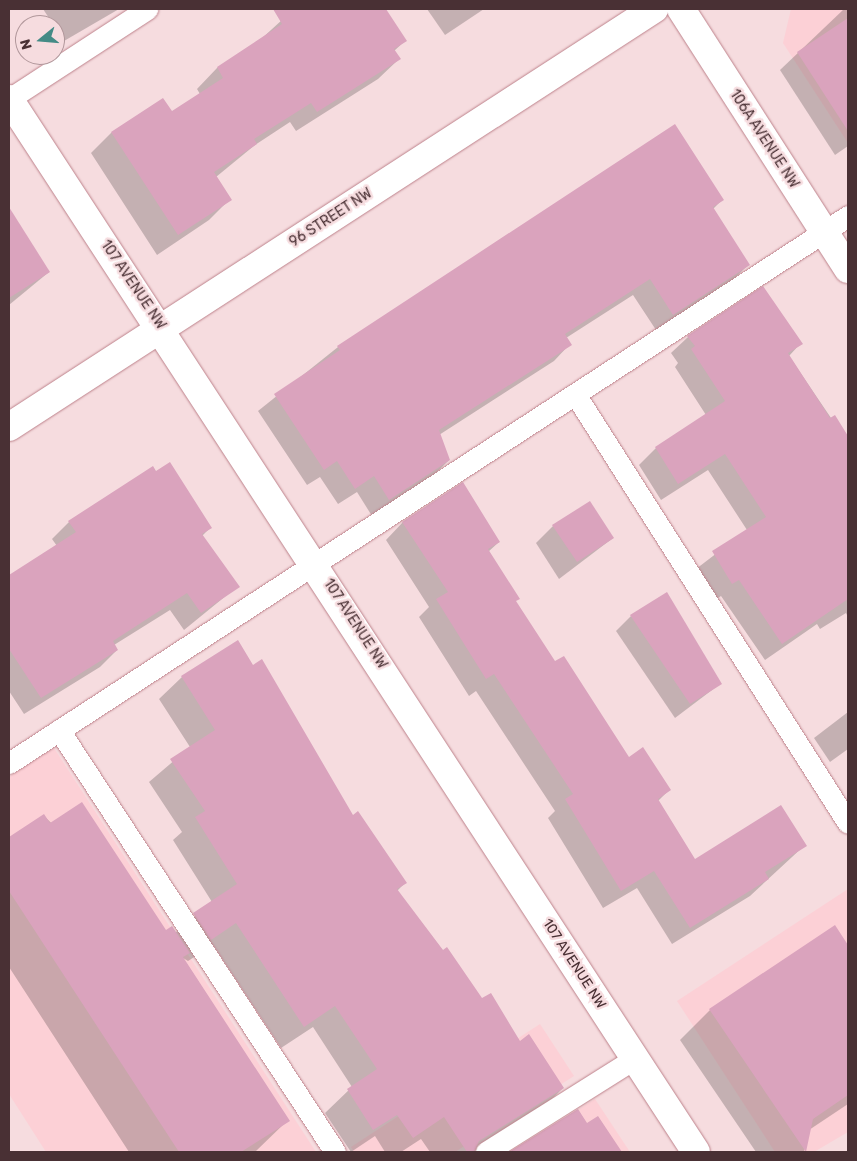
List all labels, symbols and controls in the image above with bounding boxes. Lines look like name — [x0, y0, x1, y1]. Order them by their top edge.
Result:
north arrow — [15, 15, 65, 65]
text: N — [17, 37, 36, 52]
street label: 106A AVENUE NW — [726, 86, 802, 192]
street label: 96 STREET NW — [286, 185, 376, 251]
street label: 107 AVENUE NW — [97, 237, 169, 333]
street label: 107 AVENUE NW — [320, 576, 390, 672]
street label: 107 AVENUE NW — [539, 916, 609, 1012]

